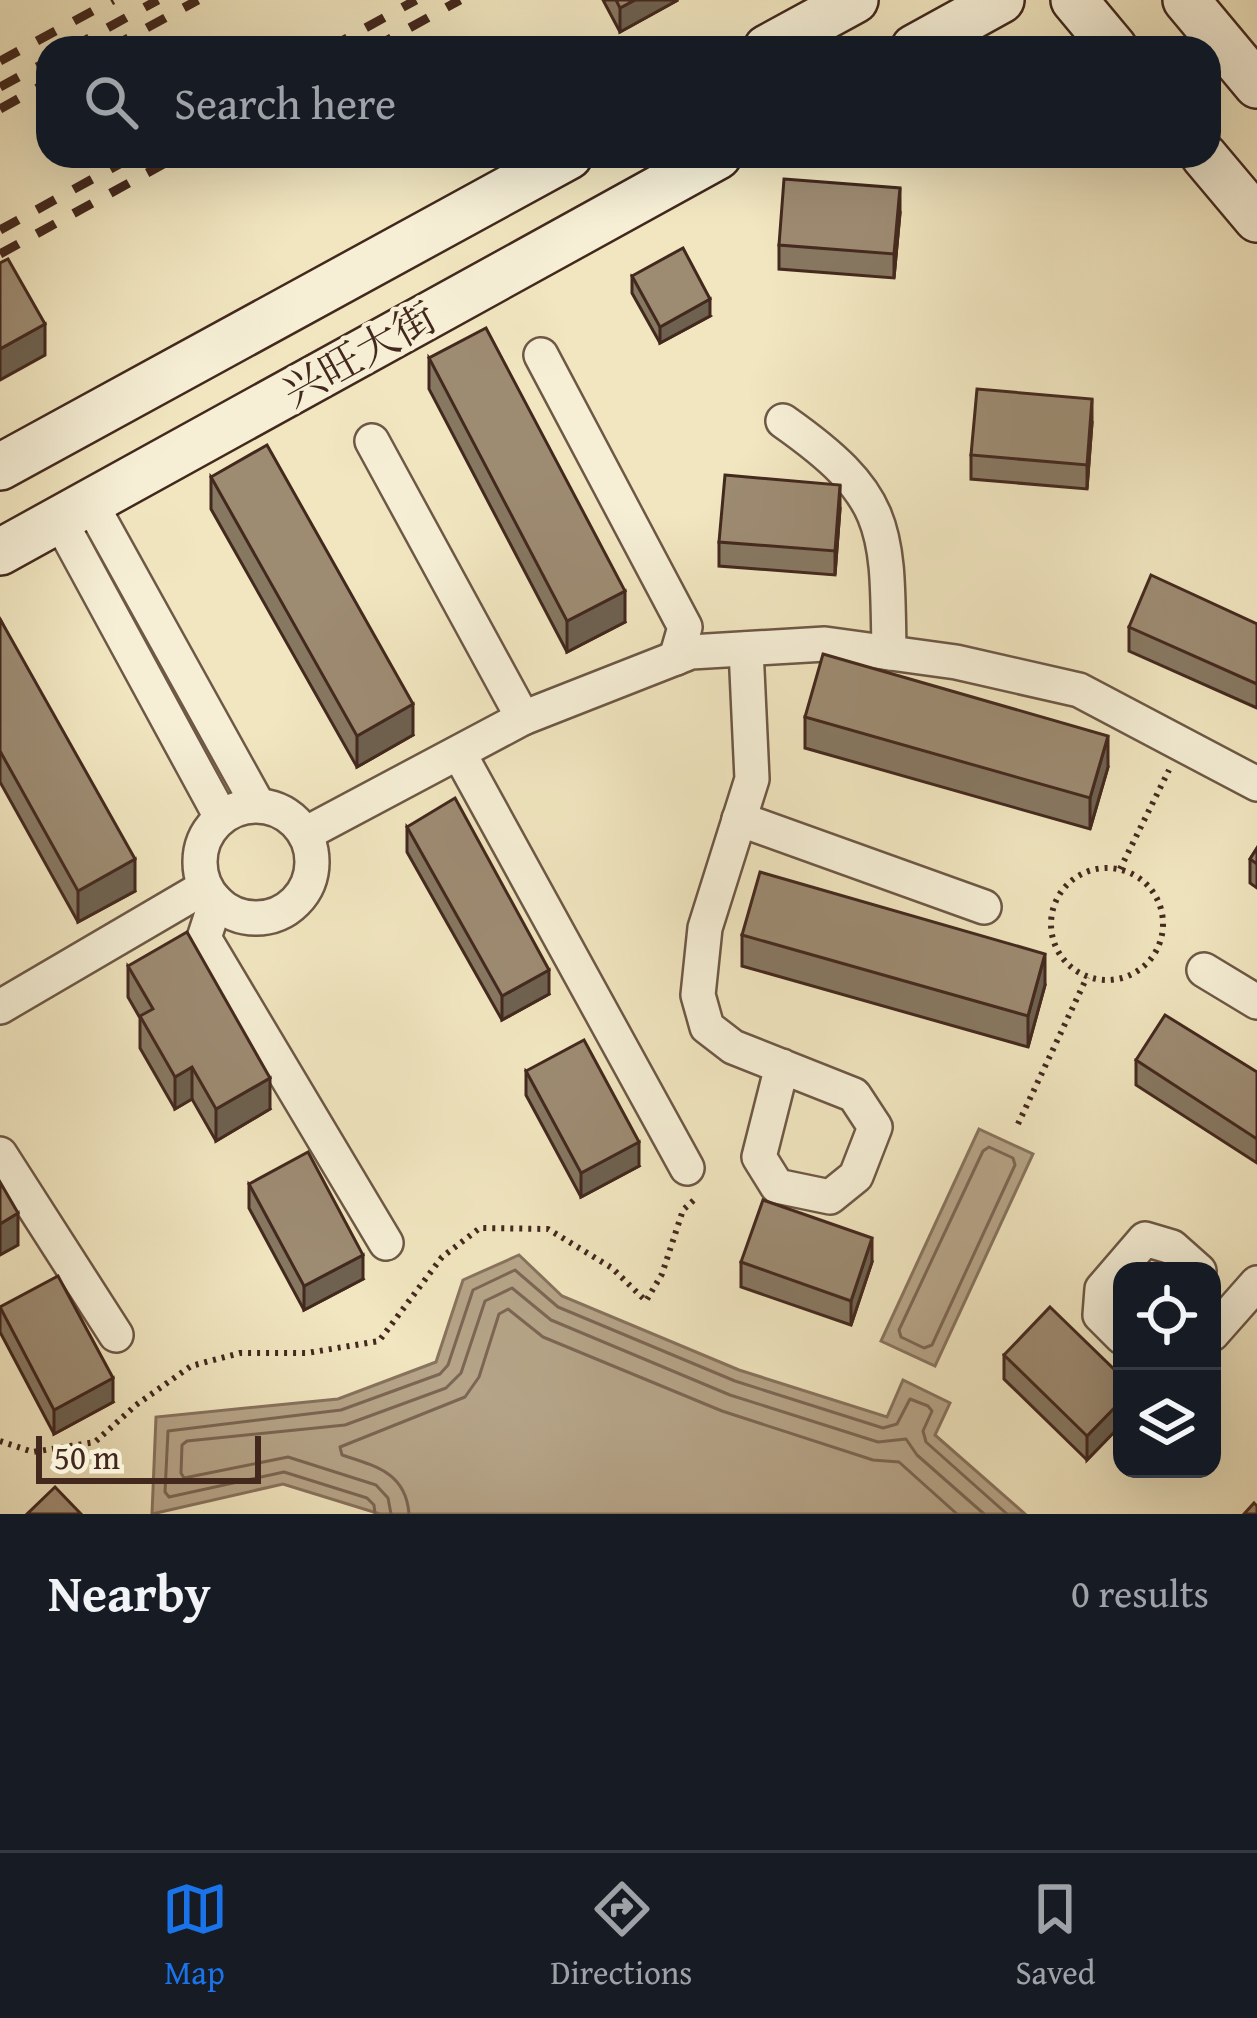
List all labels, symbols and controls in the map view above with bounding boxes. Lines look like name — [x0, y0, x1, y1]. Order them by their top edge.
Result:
search box — [36, 36, 1221, 168]
icon: search — [78, 69, 144, 135]
text: Search here — [174, 70, 396, 135]
street label: 兴旺大街 — [270, 286, 447, 421]
map controls — [1113, 1262, 1221, 1478]
button: locate — [1113, 1262, 1221, 1370]
button: layers — [1113, 1370, 1221, 1478]
scale bar — [36, 1430, 261, 1483]
text: 50 m — [54, 1433, 120, 1481]
text: Nearby — [48, 1555, 211, 1630]
text: 0 results — [1071, 1564, 1209, 1621]
tab: Map — [162, 1876, 228, 1996]
tab: Directions — [551, 1876, 692, 1996]
tab: Saved — [1016, 1876, 1095, 1996]

